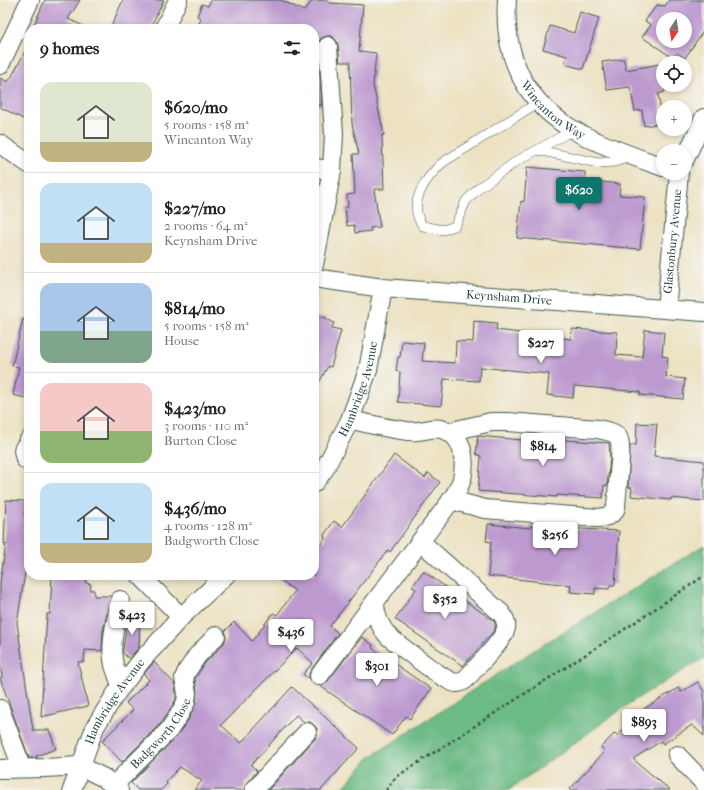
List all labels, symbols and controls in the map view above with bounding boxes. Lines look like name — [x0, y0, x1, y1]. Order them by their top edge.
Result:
north arrow — [656, 12, 692, 48]
map controls — [656, 12, 692, 180]
icon: filters — [281, 37, 303, 59]
text: 9 homes — [40, 38, 99, 58]
button: locate — [656, 56, 692, 92]
street label: Wincanton Way — [517, 77, 588, 142]
text: $620/mo — [164, 97, 228, 117]
icon: home — [72, 98, 120, 146]
button: + — [656, 100, 692, 136]
text: 5 rooms · 158 m² — [164, 117, 249, 132]
text: Wincanton Way — [164, 132, 253, 147]
button: − — [656, 144, 692, 180]
pin: $620 — [555, 177, 603, 211]
text: $620 — [565, 182, 593, 197]
street label: Glastonbury Avenue — [661, 188, 684, 294]
text: $227/mo — [164, 198, 226, 218]
icon: home — [72, 199, 120, 247]
text: 2 rooms · 64 m² — [164, 218, 248, 233]
text: Keynsham Drive — [164, 233, 257, 248]
street label: Keynsham Drive — [465, 287, 553, 308]
text: $814/mo — [164, 298, 225, 318]
icon: home — [72, 299, 120, 347]
text: 5 rooms · 158 m² — [164, 318, 249, 333]
pin: $227 — [517, 330, 565, 364]
text: House — [164, 333, 199, 348]
text: $227 — [528, 335, 554, 350]
street label: Hambridge Avenue — [336, 340, 380, 439]
text: $423/mo — [164, 398, 226, 418]
icon: home — [72, 399, 120, 447]
text: 3 rooms · 110 m² — [164, 418, 248, 433]
text: Burton Close — [164, 433, 237, 448]
pin: $814 — [519, 433, 567, 467]
text: $814 — [530, 438, 556, 453]
text: $436/mo — [164, 498, 226, 518]
icon: home — [72, 499, 120, 547]
text: 4 rooms · 128 m² — [164, 518, 252, 533]
pin: $256 — [531, 522, 579, 556]
text: $256 — [542, 527, 568, 542]
text: Badgworth Close — [164, 533, 259, 548]
pin: $352 — [421, 586, 469, 620]
text: $352 — [433, 591, 457, 606]
pin: $423 — [108, 602, 156, 636]
text: $423 — [119, 607, 145, 622]
pin: $436 — [267, 619, 315, 653]
text: $436 — [277, 624, 305, 639]
pin: $301 — [353, 653, 401, 687]
street label: Hambridge Avenue — [82, 656, 148, 746]
text: $301 — [365, 658, 389, 673]
street label: Badgworth Close — [127, 698, 193, 772]
pin: $893 — [620, 709, 668, 743]
text: $893 — [631, 714, 657, 729]

